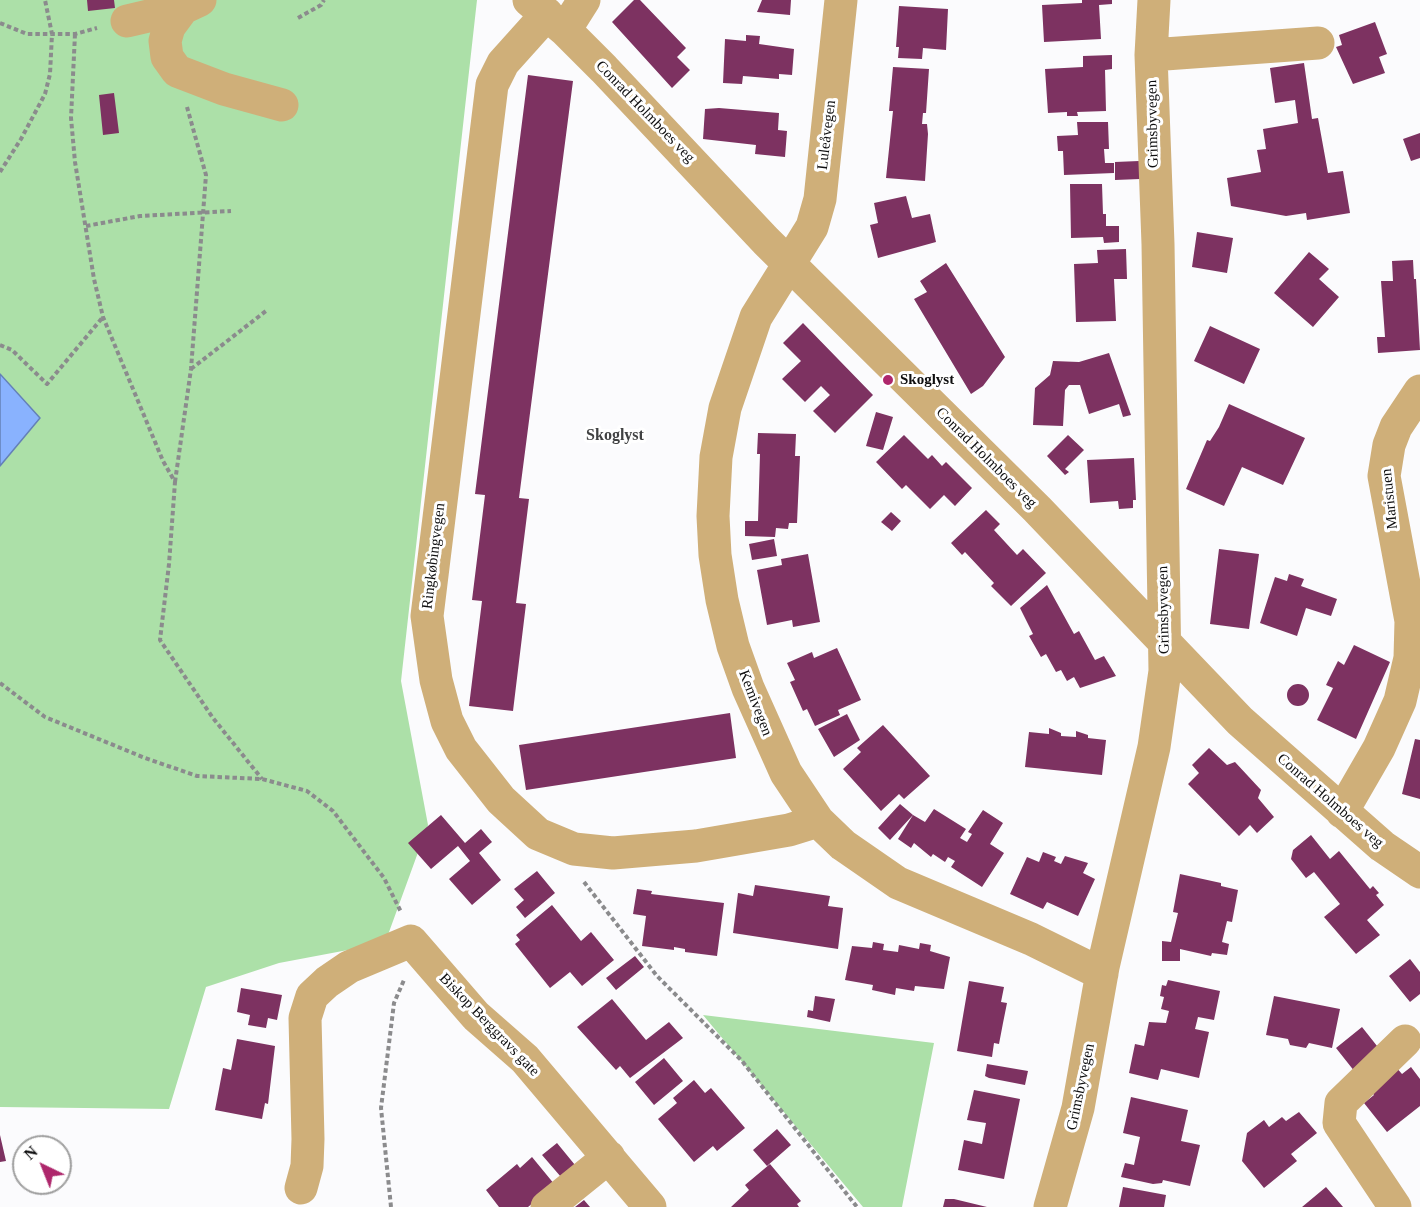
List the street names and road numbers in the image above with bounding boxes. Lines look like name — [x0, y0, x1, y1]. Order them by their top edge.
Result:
street label: Conrad Holmboes veg — [592, 57, 698, 167]
street label: Grimsbyvegen — [1143, 80, 1163, 168]
street label: Luleåvegen — [814, 99, 840, 171]
street label: Conrad Holmboes veg — [932, 404, 1040, 512]
street label: Maristuen — [1378, 468, 1402, 530]
street label: Ringkøbingvegen — [419, 502, 449, 610]
street label: Grimsbyvegen — [1154, 566, 1174, 654]
street label: Kemivegen — [734, 668, 776, 738]
street label: Conrad Holmboes veg — [1273, 750, 1387, 852]
street label: Biskop Berggravs gate — [435, 970, 543, 1080]
street label: Grimsbyvegen — [1063, 1042, 1099, 1132]

